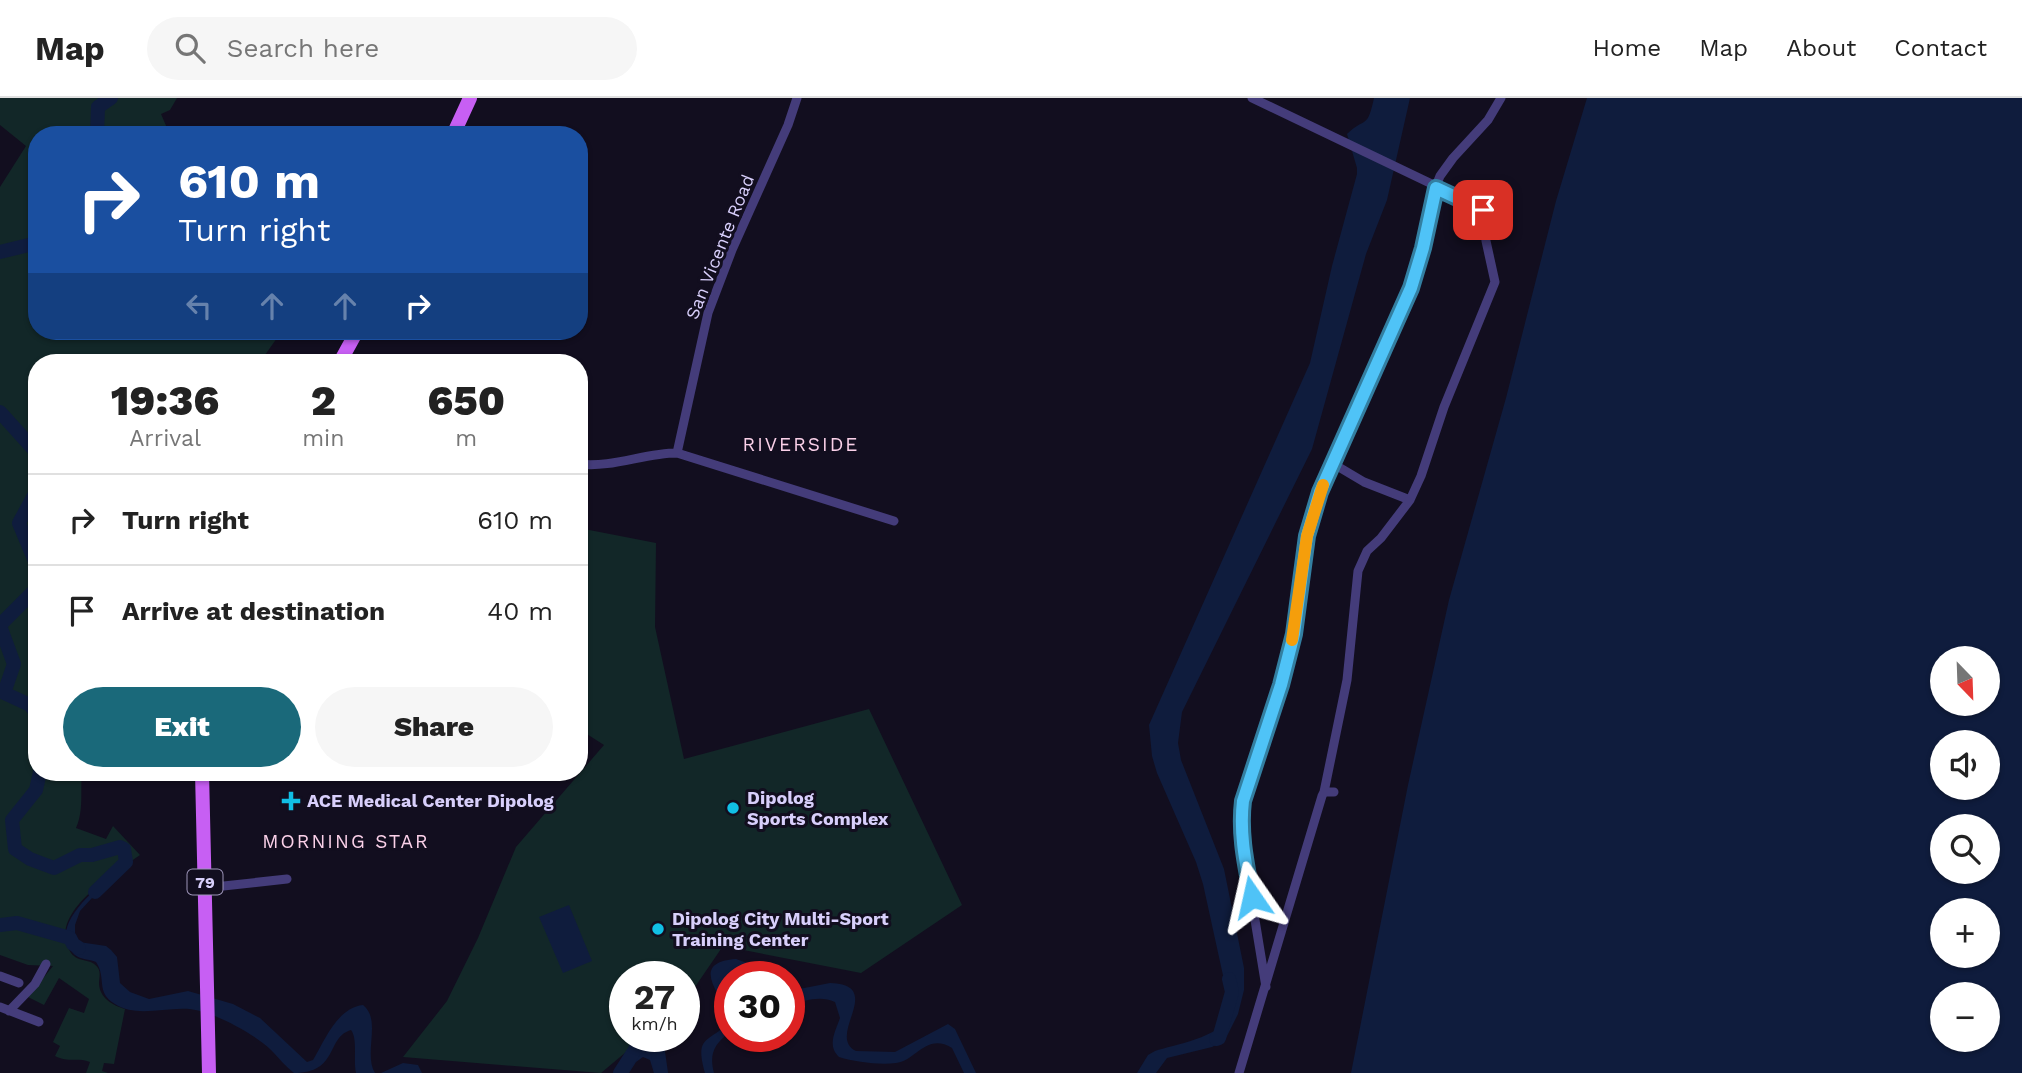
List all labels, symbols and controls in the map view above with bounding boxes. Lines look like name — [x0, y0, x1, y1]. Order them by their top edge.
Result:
search box — [147, 17, 637, 80]
text: Map — [35, 29, 105, 68]
icon: search — [171, 29, 209, 67]
text: Search here — [227, 33, 379, 63]
text: Home — [1593, 34, 1661, 62]
text: Map — [1699, 34, 1748, 62]
text: About — [1786, 34, 1856, 62]
text: Contact — [1894, 34, 1987, 62]
text: 610 m — [178, 152, 320, 210]
icon: right — [63, 154, 154, 245]
street label: San Vicente Road — [681, 171, 758, 322]
pin — [1453, 180, 1513, 240]
icon: arrive — [1464, 191, 1502, 229]
text: Turn right — [178, 211, 330, 249]
icon: left — [180, 287, 218, 325]
icon: ahead — [253, 287, 291, 325]
icon: ahead — [326, 287, 364, 325]
icon: right — [399, 287, 437, 325]
text: 19:36 — [111, 376, 219, 425]
text: 2 — [311, 376, 336, 425]
text: 650 — [427, 376, 505, 425]
text: Arrival — [129, 425, 201, 452]
text: min — [302, 425, 344, 452]
text: m — [455, 425, 477, 452]
district label: RIVERSIDE — [743, 433, 859, 456]
icon: right — [63, 501, 101, 539]
text: Turn right — [122, 505, 249, 535]
text: 610 m — [477, 505, 553, 535]
icon: arrive — [63, 592, 101, 630]
text: Arrive at destination — [122, 596, 385, 626]
text: 40 m — [487, 596, 553, 626]
north arrow — [1930, 646, 2000, 716]
map controls — [1930, 646, 2000, 1052]
button: Exit — [63, 687, 301, 767]
button: Share — [315, 687, 553, 767]
button: sound — [1930, 730, 2000, 800]
place label: Dipolog Sports Complex — [747, 787, 889, 829]
place label: ACE Medical Center Dipolog — [307, 790, 555, 811]
marker: ACE Medical Center Dipolog — [281, 791, 301, 811]
marker: Dipolog Sports Complex — [725, 800, 741, 816]
button: search — [1930, 814, 2000, 884]
district label: MORNING STAR — [262, 830, 430, 853]
position arrow — [1215, 860, 1289, 934]
road number: 79 — [188, 870, 222, 894]
button: + — [1930, 898, 2000, 968]
place label: Dipolog City Multi-Sport Training Center — [672, 908, 889, 950]
marker: Dipolog City Multi-Sport Training Center — [650, 921, 666, 937]
speed limit sign: 30 — [714, 961, 805, 1052]
text: 27 — [634, 976, 675, 1018]
button: − — [1930, 982, 2000, 1052]
text: km/h — [631, 1013, 678, 1034]

